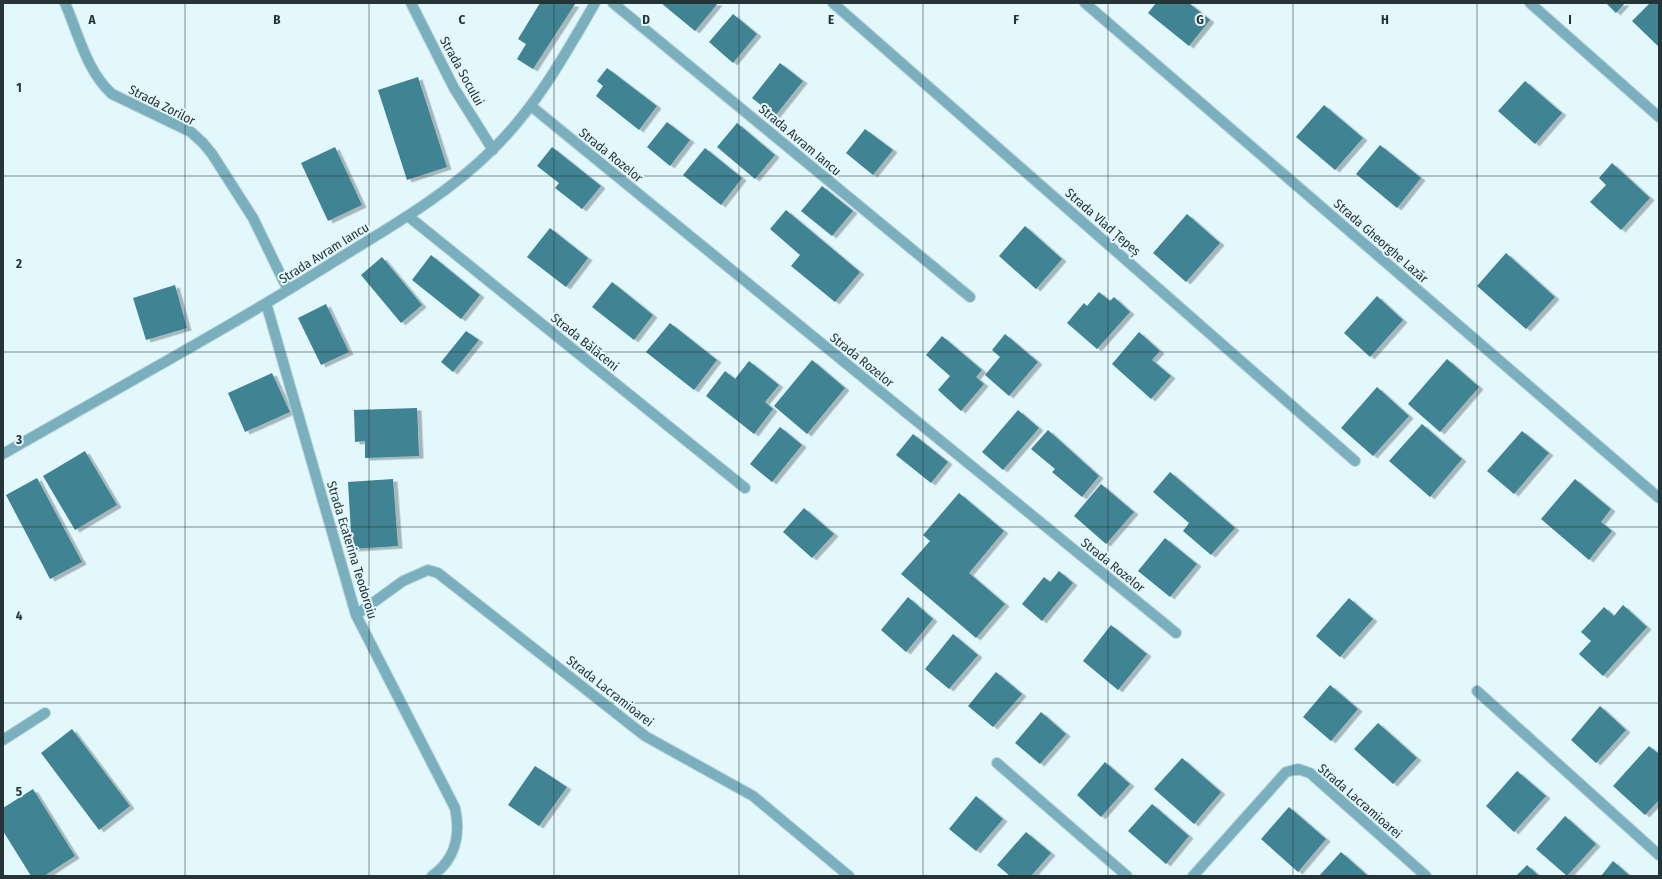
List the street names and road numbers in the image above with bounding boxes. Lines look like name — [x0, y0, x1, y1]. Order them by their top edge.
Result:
street label: Strada Socului — [437, 34, 487, 108]
street label: Strada Zorilor — [126, 82, 198, 128]
street label: Strada Avram Iancu — [756, 101, 844, 179]
street label: Strada Rozelor — [576, 125, 646, 185]
street label: Strada Vlad Țepeș — [1062, 185, 1144, 260]
street label: Strada Gheorghe Lazăr — [1331, 196, 1432, 286]
street label: Strada Avram Iancu — [276, 219, 372, 287]
street label: Strada Bălăceni — [548, 310, 622, 374]
street label: Strada Rozelor — [827, 330, 897, 390]
street label: Strada Ecaterina Teodoroiu — [324, 479, 380, 621]
street label: Strada Rozelor — [1078, 535, 1148, 595]
street label: Strada Lacramioarei — [564, 652, 656, 730]
street label: Strada Lacramioarei — [1315, 761, 1405, 841]

